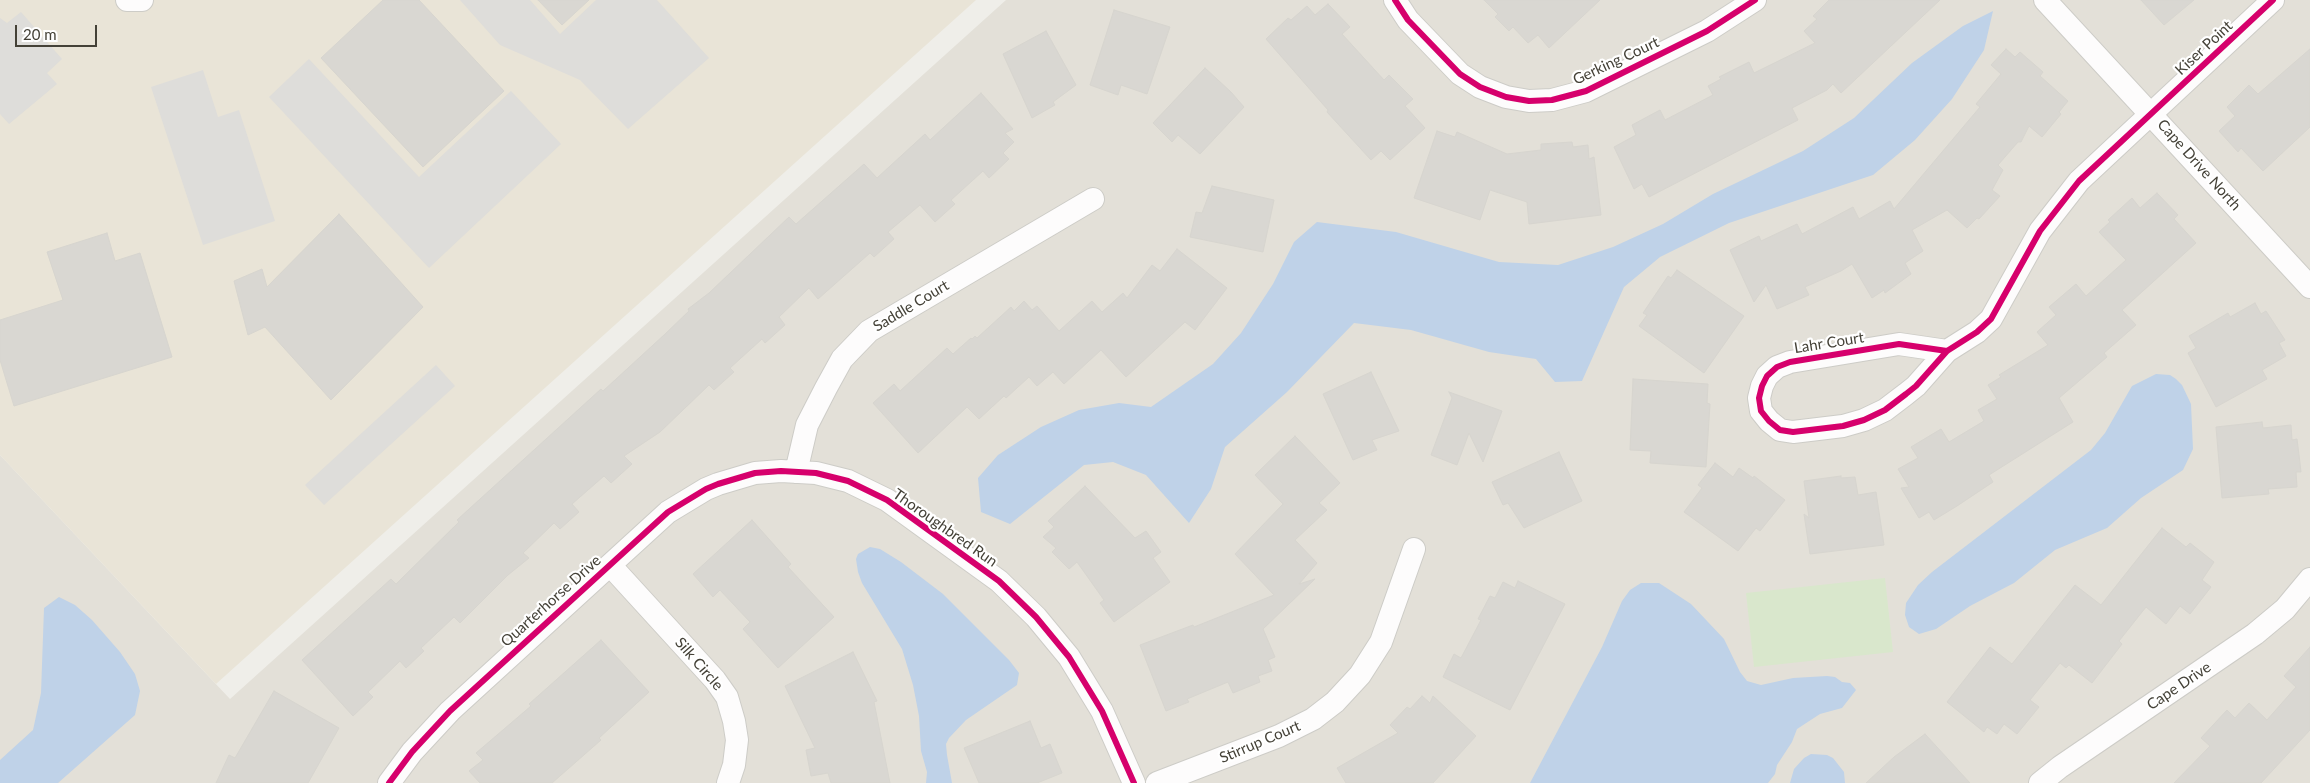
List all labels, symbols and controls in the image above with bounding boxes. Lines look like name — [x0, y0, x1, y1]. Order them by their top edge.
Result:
scale bar — [18, 15, 100, 47]
street label: Kiser Point — [2172, 17, 2236, 79]
text: 20 m — [23, 25, 57, 43]
street label: Gerking Court — [1570, 33, 1662, 89]
street label: Cape Drive North — [2153, 116, 2245, 214]
street label: Saddle Court — [870, 276, 952, 336]
street label: Lahr Court — [1793, 329, 1865, 357]
street label: Thoroughbred Run — [889, 485, 1001, 571]
street label: Quarterhorse Drive — [497, 551, 605, 651]
street label: Silk Circle — [671, 634, 727, 694]
street label: Cape Drive — [2144, 658, 2214, 714]
street label: Stirrup Court — [1217, 717, 1303, 767]

